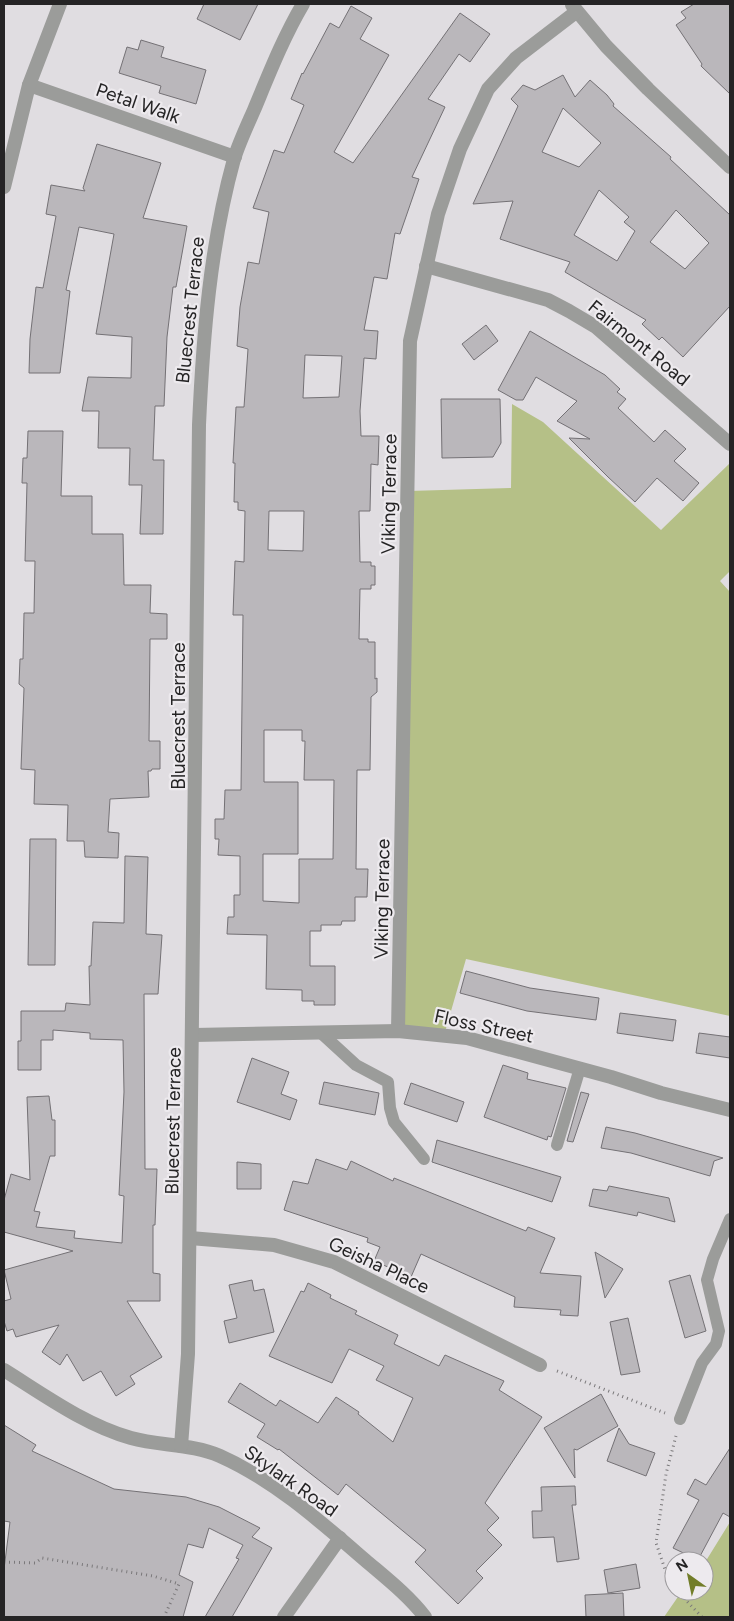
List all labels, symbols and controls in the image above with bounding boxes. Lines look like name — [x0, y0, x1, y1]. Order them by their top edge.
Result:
street label: Petal Walk — [93, 78, 184, 128]
street label: Bluecrest Terrace — [171, 235, 209, 385]
street label: Fairmont Road — [584, 295, 694, 391]
street label: Viking Terrace — [376, 434, 402, 554]
street label: Bluecrest Terrace — [167, 642, 190, 790]
street label: Viking Terrace — [369, 839, 395, 959]
street label: Floss Street — [432, 1004, 536, 1048]
street label: Bluecrest Terrace — [160, 1047, 186, 1195]
street label: Geisha Place — [325, 1232, 433, 1298]
street label: Skylark Road — [240, 1440, 342, 1522]
north arrow — [664, 1551, 714, 1601]
text: N — [673, 1555, 691, 1576]

